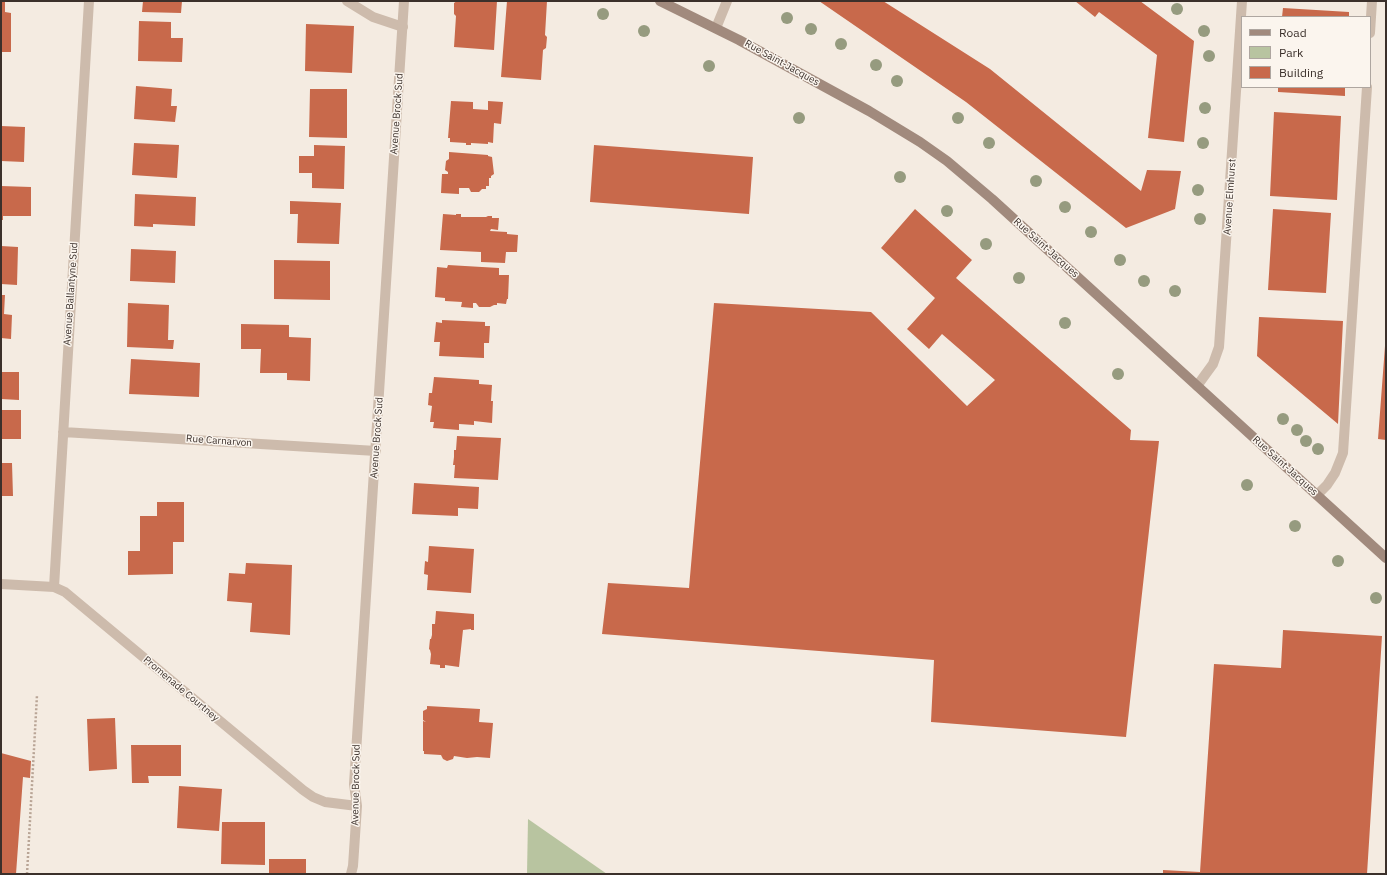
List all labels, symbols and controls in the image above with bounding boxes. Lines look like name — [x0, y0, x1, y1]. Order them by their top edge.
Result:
legend — [1241, 16, 1371, 88]
text: Road — [1279, 25, 1307, 40]
street label: Rue Saint-Jacques — [743, 38, 821, 88]
text: Park — [1279, 45, 1303, 60]
text: Building — [1279, 65, 1323, 80]
street label: Avenue Brock Sud — [388, 73, 406, 155]
street label: Avenue Elmhurst — [1221, 158, 1239, 236]
street label: Rue Saint-Jacques — [1011, 216, 1081, 280]
street label: Avenue Ballantyne Sud — [61, 242, 81, 346]
street label: Avenue Brock Sud — [368, 397, 386, 479]
street label: Rue Carnarvon — [186, 433, 252, 449]
street label: Rue Saint-Jacques — [1250, 434, 1320, 498]
street label: Promenade Courtney — [141, 654, 221, 724]
street label: Avenue Brock Sud — [349, 744, 363, 826]

